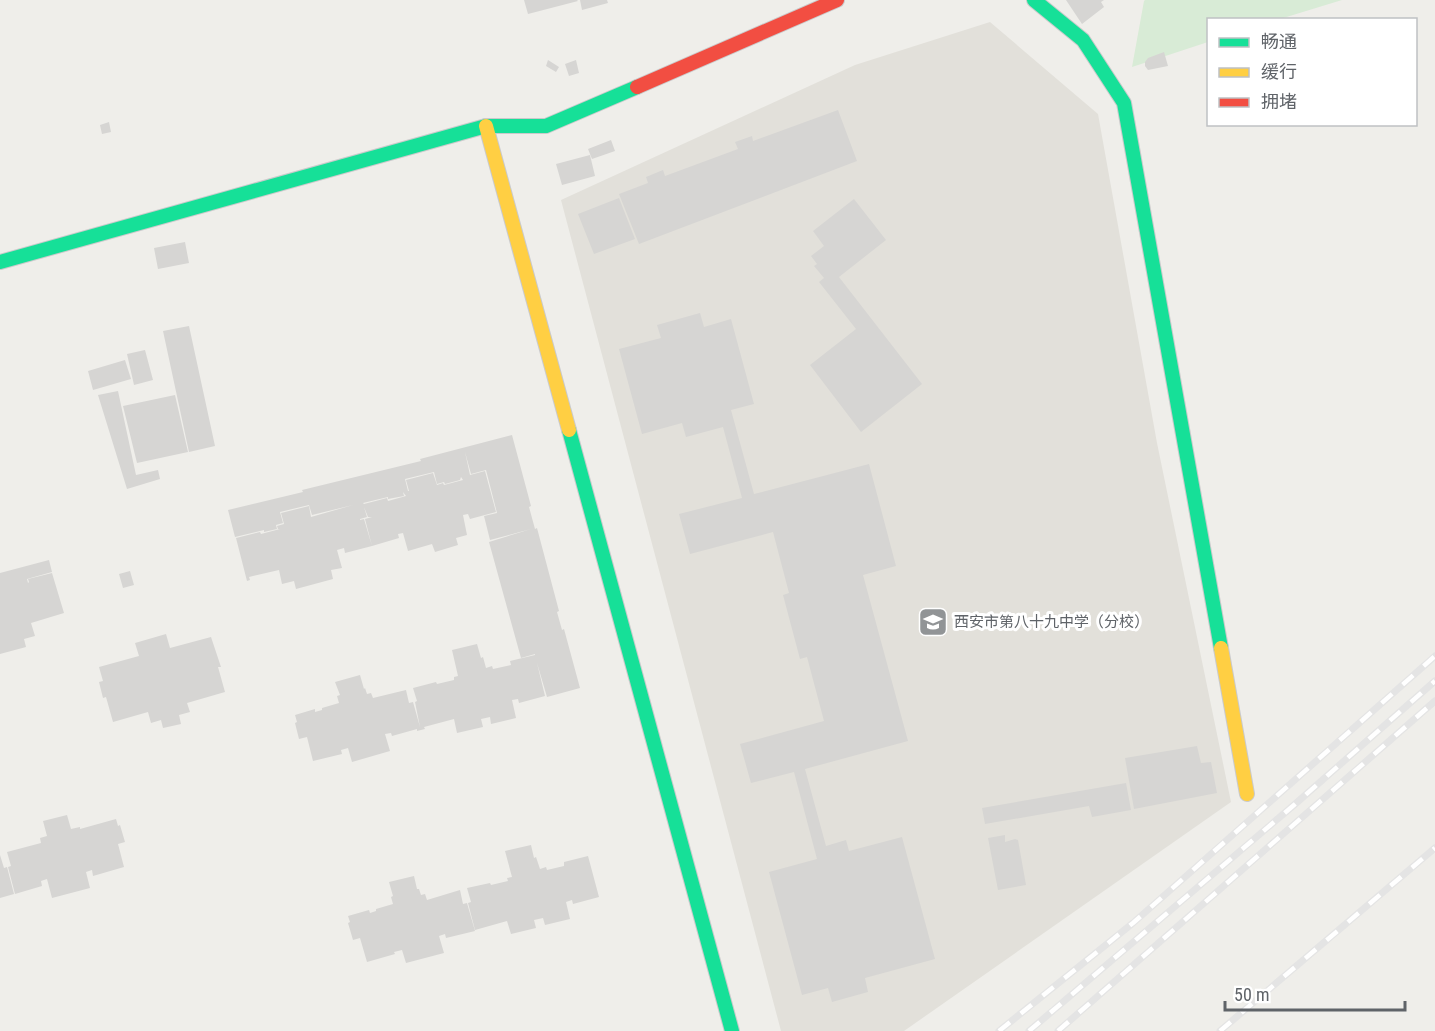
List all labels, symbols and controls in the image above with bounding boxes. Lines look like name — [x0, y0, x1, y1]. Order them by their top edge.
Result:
legend — [1207, 18, 1417, 126]
text: 畅通 — [1261, 31, 1297, 52]
text: 缓行 — [1261, 61, 1297, 82]
text: 拥堵 — [1261, 91, 1297, 112]
school or university icon: 西安市第八十九中学（分校） — [917, 606, 949, 638]
place label: 西安市第八十九中学（分校） — [954, 613, 1149, 631]
scale bar — [1225, 974, 1405, 1012]
text: 50 m — [1234, 984, 1269, 1005]

